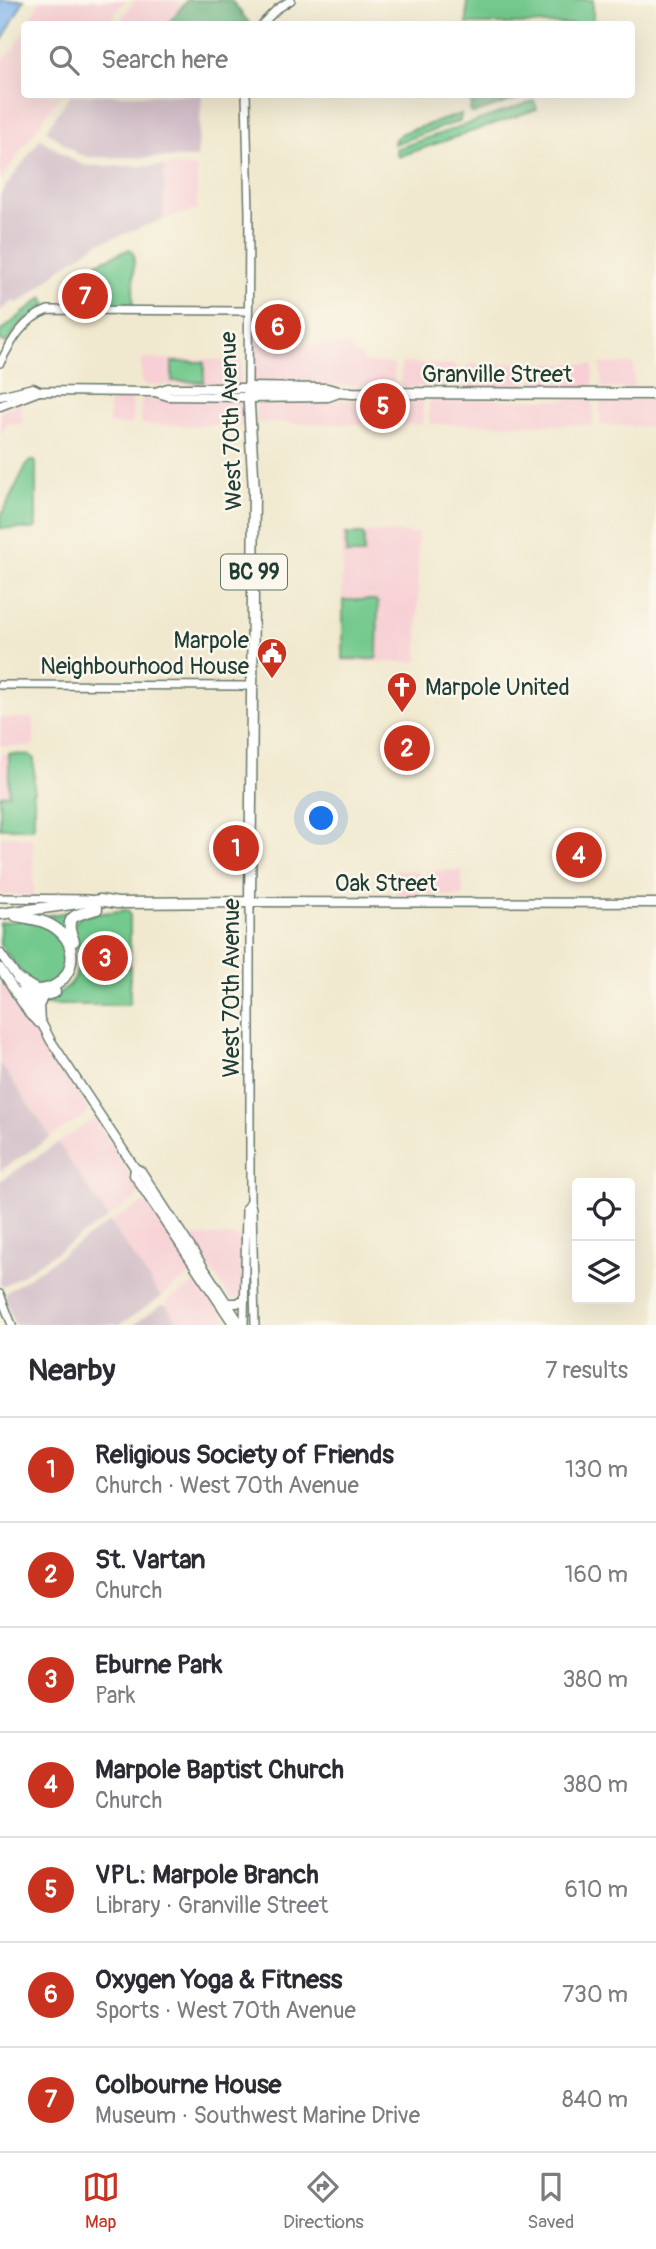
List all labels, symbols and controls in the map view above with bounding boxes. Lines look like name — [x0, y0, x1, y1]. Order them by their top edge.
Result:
search box — [21, 21, 635, 98]
icon: search — [45, 41, 83, 79]
text: Search here — [101, 44, 228, 76]
pin: 7 — [62, 270, 108, 322]
pin: 6 — [255, 301, 301, 353]
street label: West 70th Avenue — [213, 330, 249, 511]
street label: Granville Street — [422, 360, 573, 389]
pin: 5 — [360, 380, 406, 432]
road number: BC 99 — [221, 554, 287, 590]
place label: Marpole Neighbourhood House — [40, 626, 250, 681]
public building icon: Marpole Neighbourhood House — [255, 636, 289, 680]
church icon: Marpole United — [385, 670, 419, 714]
place label: Marpole United — [425, 673, 570, 702]
pin: 2 — [384, 722, 430, 774]
your location — [304, 801, 338, 835]
pin: 1 — [213, 822, 259, 874]
pin: 4 — [556, 829, 602, 881]
street label: Oak Street — [335, 869, 438, 898]
street label: West 70th Avenue — [217, 898, 246, 1078]
pin: 3 — [82, 932, 128, 984]
map controls — [572, 1178, 635, 1304]
button: locate — [572, 1178, 635, 1241]
button: layers — [572, 1241, 635, 1304]
text: Nearby — [28, 1352, 115, 1389]
text: 7 results — [545, 1356, 628, 1385]
text: Religious Society of Friends — [95, 1439, 394, 1471]
text: 1 — [47, 1455, 56, 1484]
text: 130 m — [565, 1455, 628, 1484]
text: Church · West 70th Avenue — [95, 1471, 359, 1500]
text: St. Vartan — [95, 1544, 205, 1576]
text: 2 — [45, 1560, 57, 1589]
text: 160 m — [564, 1560, 628, 1589]
text: Church — [95, 1576, 162, 1605]
text: Eburne Park — [95, 1649, 222, 1681]
text: 3 — [45, 1665, 57, 1694]
text: 380 m — [562, 1665, 628, 1694]
text: Park — [95, 1681, 135, 1710]
text: Marpole Baptist Church — [95, 1754, 344, 1786]
text: 4 — [44, 1770, 58, 1799]
text: 380 m — [562, 1770, 628, 1799]
text: Church — [95, 1786, 162, 1815]
text: VPL: Marpole Branch — [95, 1859, 319, 1891]
text: 5 — [45, 1875, 57, 1904]
text: 610 m — [564, 1875, 628, 1904]
text: Library · Granville Street — [95, 1891, 328, 1920]
text: Oxygen Yoga & Fitness — [95, 1964, 342, 1996]
text: 6 — [44, 1980, 58, 2009]
text: 730 m — [562, 1980, 628, 2009]
text: Sports · West 70th Avenue — [95, 1996, 356, 2025]
text: Colbourne House — [95, 2069, 281, 2101]
text: 7 — [45, 2085, 57, 2114]
text: 840 m — [562, 2085, 628, 2114]
text: Museum · Southwest Marine Drive — [95, 2101, 420, 2130]
tab: Map — [82, 2168, 120, 2234]
tab: Directions — [283, 2168, 364, 2234]
tab: Saved — [527, 2168, 574, 2234]

